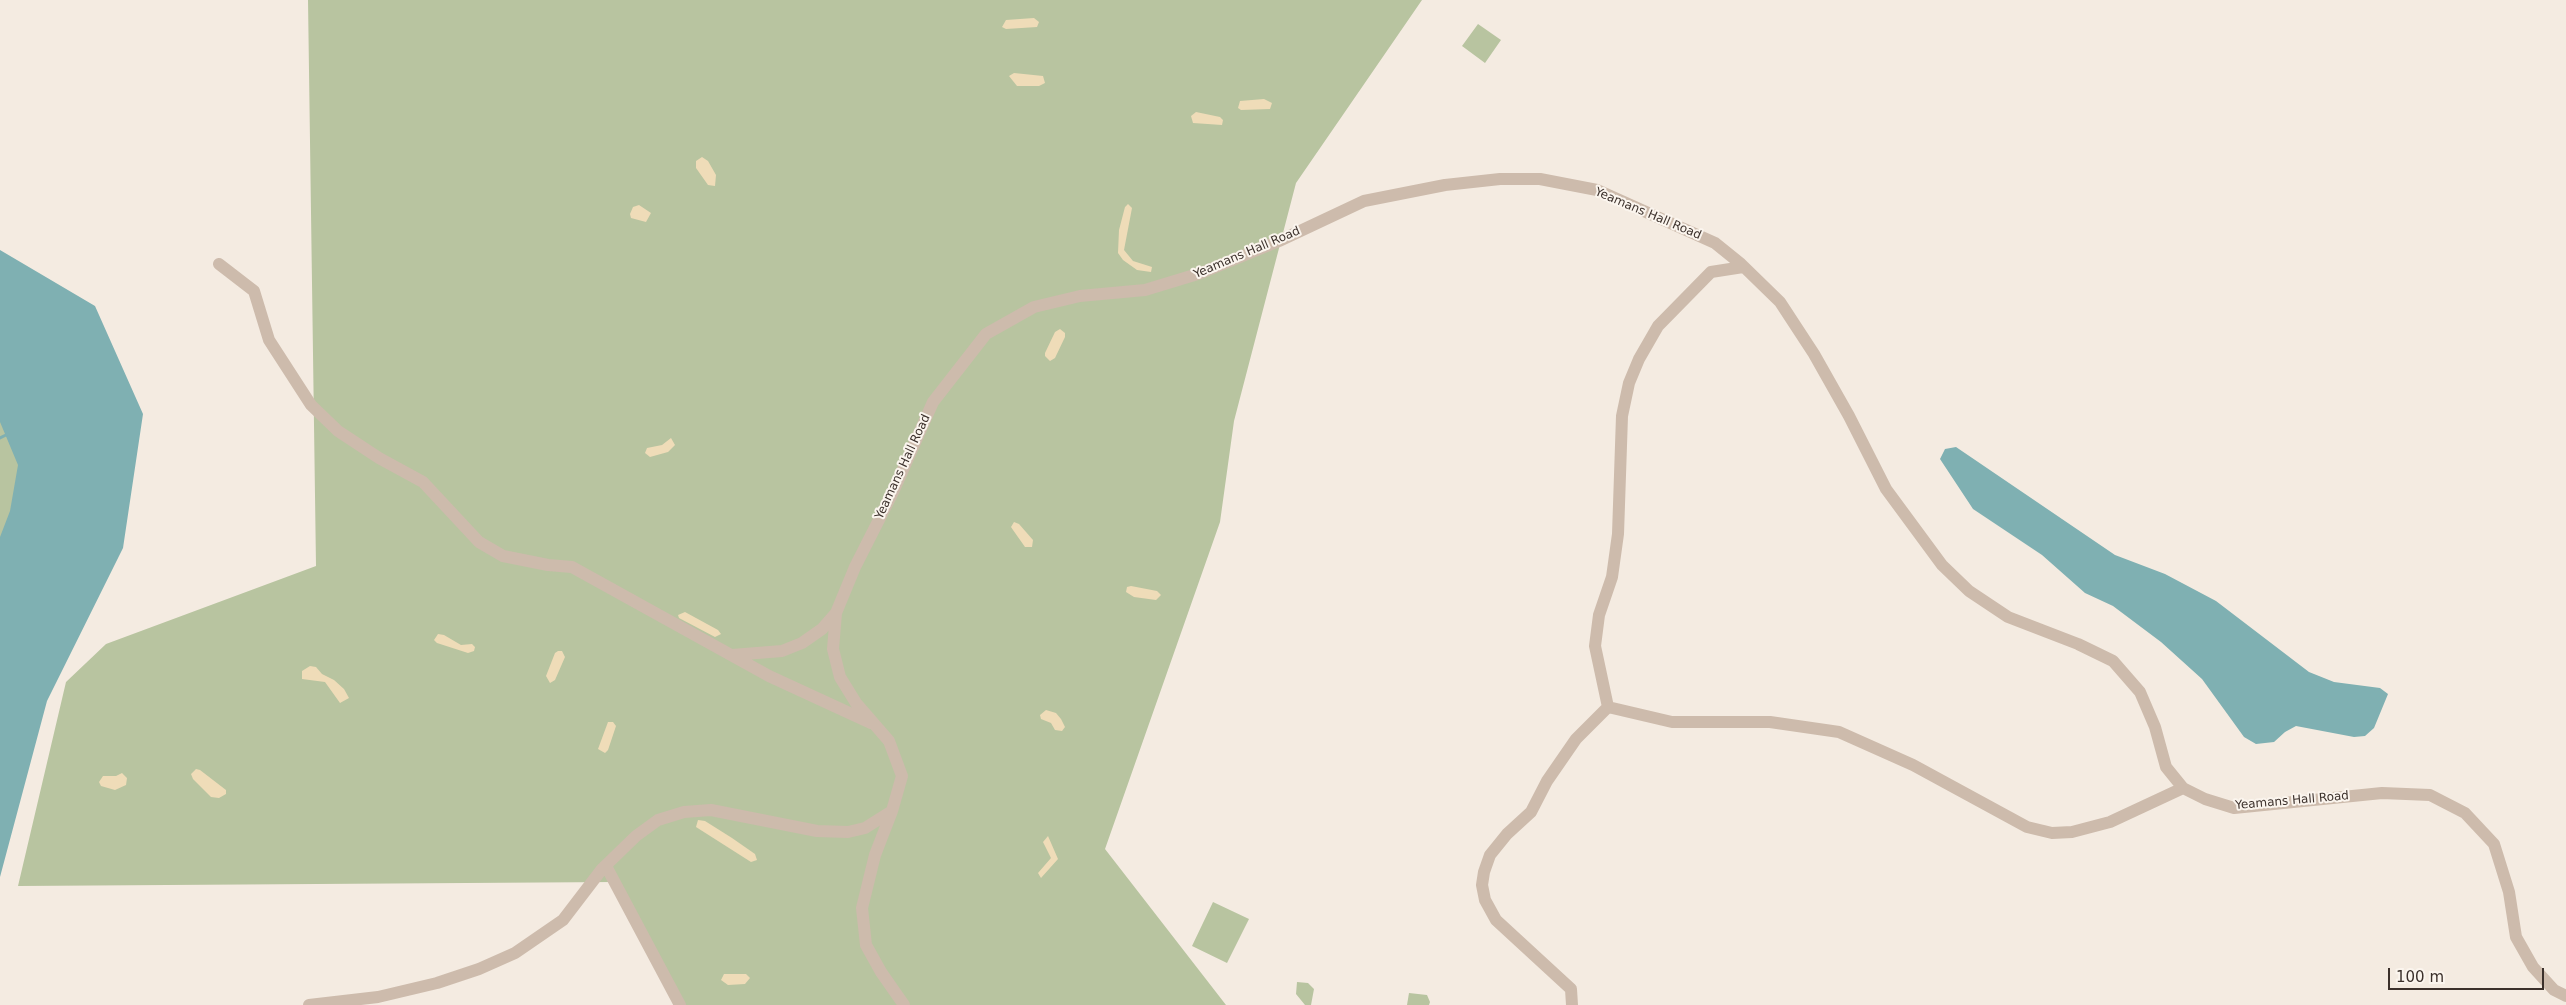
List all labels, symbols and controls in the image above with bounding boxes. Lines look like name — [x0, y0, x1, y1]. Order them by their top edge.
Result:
street label: Yeamans Hall Road — [1593, 185, 1703, 243]
street label: Yeamans Hall Road — [1192, 224, 1302, 282]
street label: Yeamans Hall Road — [872, 412, 934, 522]
street label: Yeamans Hall Road — [2235, 789, 2349, 813]
scale bar — [2391, 958, 2547, 990]
text: 100 m — [2396, 968, 2444, 986]

